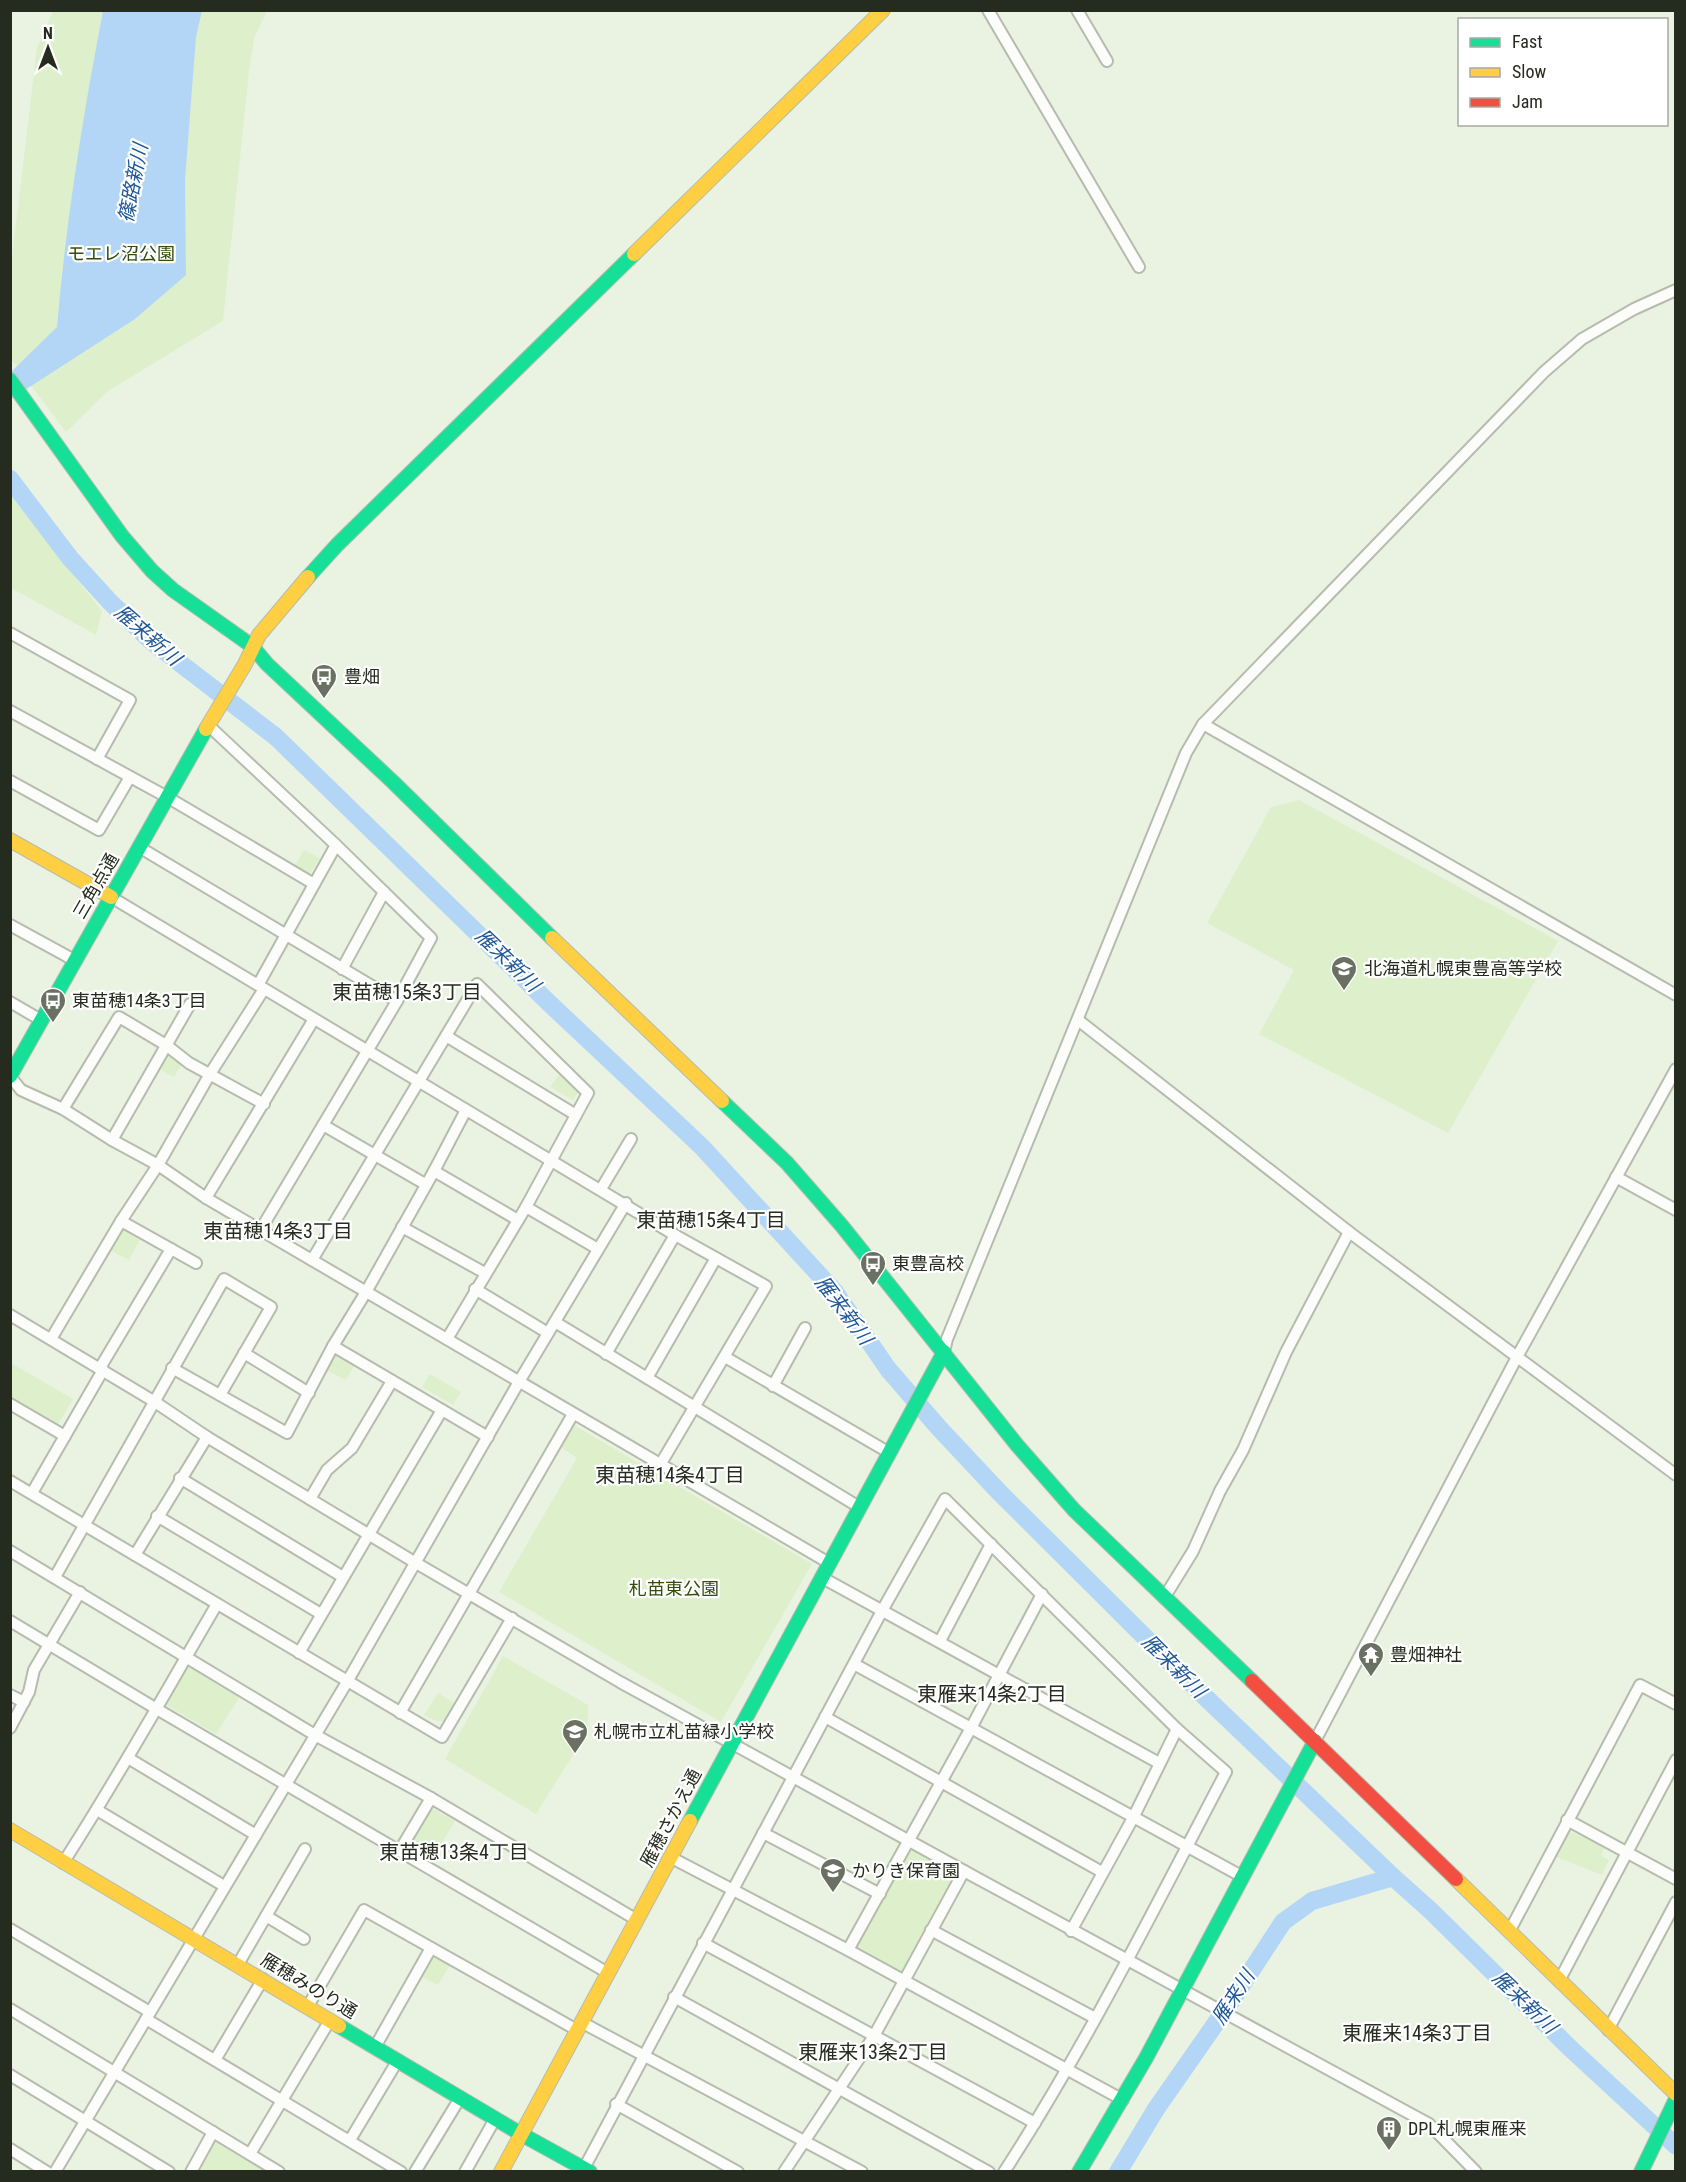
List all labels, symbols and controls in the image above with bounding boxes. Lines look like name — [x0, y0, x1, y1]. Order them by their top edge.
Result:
north arrow — [18, 18, 78, 78]
legend — [1458, 18, 1668, 126]
text: N — [43, 24, 53, 43]
text: Fast — [1512, 31, 1543, 52]
text: Slow — [1512, 61, 1547, 82]
text: Jam — [1512, 91, 1543, 112]
water label: 篠路新川 — [114, 139, 153, 225]
park label: モエレ沼公園 — [67, 243, 175, 264]
water label: 雁来新川 — [110, 600, 188, 672]
bus stop icon: 豊畑 — [309, 662, 339, 700]
place label: 豊畑 — [344, 666, 380, 687]
street label: 三角点通 — [68, 849, 123, 922]
water label: 雁来新川 — [471, 924, 547, 998]
school or university icon: 北海道札幌東豊高等学校 — [1329, 954, 1359, 992]
place label: 北海道札幌東豊高等学校 — [1364, 958, 1562, 979]
district label: 東苗穂15条3丁目 — [332, 980, 482, 1004]
bus stop icon: 東苗穂14条3丁目 — [38, 986, 68, 1024]
place label: 東苗穂14条3丁目 — [72, 990, 207, 1011]
district label: 東苗穂15条4丁目 — [636, 1208, 786, 1232]
district label: 東苗穂14条3丁目 — [203, 1219, 353, 1243]
bus stop icon: 東豊高校 — [858, 1249, 888, 1287]
place label: 東豊高校 — [892, 1253, 964, 1274]
water label: 雁来新川 — [810, 1271, 879, 1351]
district label: 東苗穂14条4丁目 — [595, 1463, 745, 1487]
park label: 札苗東公園 — [629, 1578, 719, 1599]
water label: 雁来新川 — [1137, 1629, 1212, 1704]
temple icon: 豊畑神社 — [1356, 1640, 1386, 1678]
place label: 豊畑神社 — [1390, 1644, 1462, 1665]
district label: 東雁来14条2丁目 — [917, 1682, 1067, 1706]
school or university icon: 札幌市立札苗緑小学校 — [560, 1717, 590, 1755]
place label: 札幌市立札苗緑小学校 — [594, 1721, 774, 1742]
street label: 雁穂さかえ通 — [636, 1765, 705, 1870]
district label: 東苗穂13条4丁目 — [379, 1840, 529, 1864]
school or university icon: かりき保育園 — [818, 1856, 848, 1894]
place label: かりき保育園 — [852, 1860, 960, 1881]
street label: 雁穂みのり通 — [258, 1949, 361, 2022]
water label: 雁来川 — [1207, 1964, 1260, 2029]
water label: 雁来新川 — [1488, 1966, 1564, 2040]
district label: 東雁来14条3丁目 — [1342, 2021, 1492, 2045]
district label: 東雁来13条2丁目 — [798, 2040, 948, 2064]
building icon: DPL札幌東雁来 — [1374, 2114, 1404, 2152]
place label: DPL札幌東雁来 — [1408, 2118, 1527, 2139]

